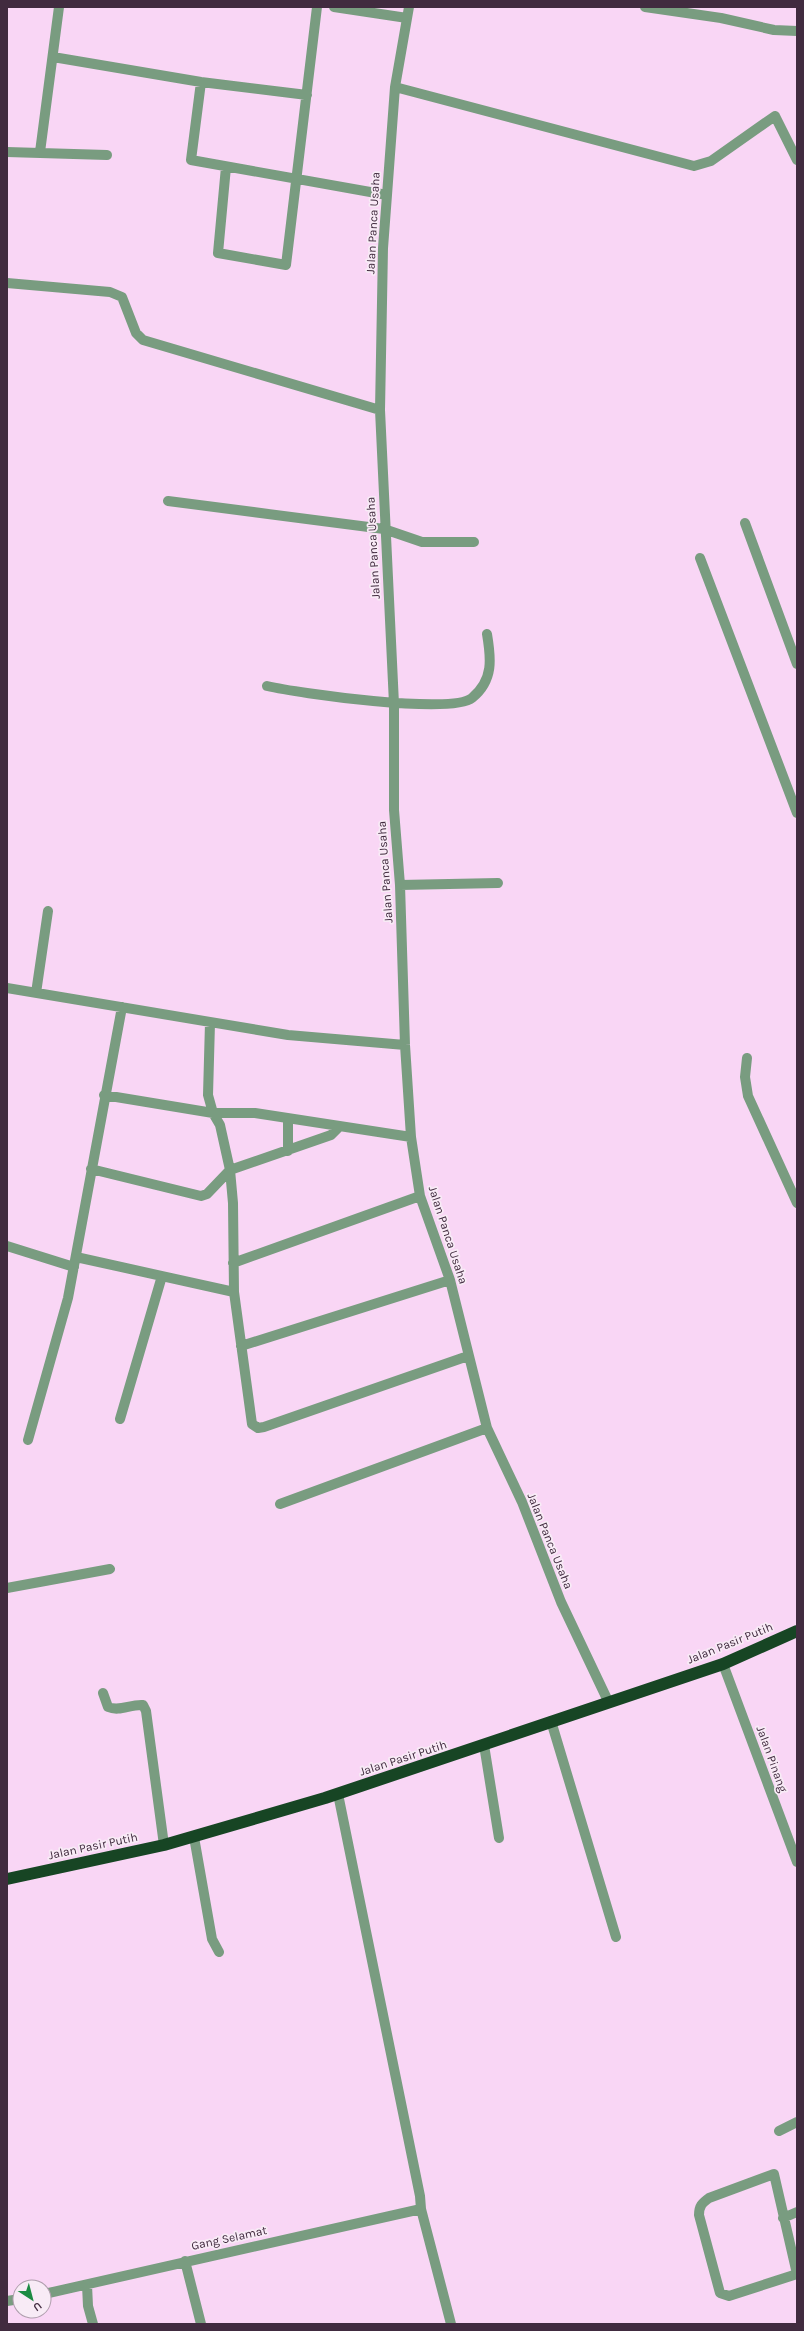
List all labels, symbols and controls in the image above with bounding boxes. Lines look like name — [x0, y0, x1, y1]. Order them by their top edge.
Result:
street label: Jalan Panca Usaha — [363, 172, 383, 274]
street label: Jalan Panca Usaha — [363, 497, 383, 599]
street label: Jalan Panca Usaha — [374, 821, 396, 923]
street label: Jalan Panca Usaha — [426, 1184, 470, 1286]
street label: Jalan Panca Usaha — [524, 1491, 576, 1591]
street label: Jalan Pasir Putih — [685, 1619, 775, 1667]
street label: Jalan Pinang — [754, 1724, 791, 1794]
street label: Jalan Pasir Putih — [358, 1737, 448, 1779]
street label: Jalan Pasir Putih — [47, 1830, 139, 1862]
street label: Gang Selamat — [190, 2223, 269, 2253]
north arrow — [12, 2279, 52, 2319]
text: U — [31, 2299, 44, 2314]

